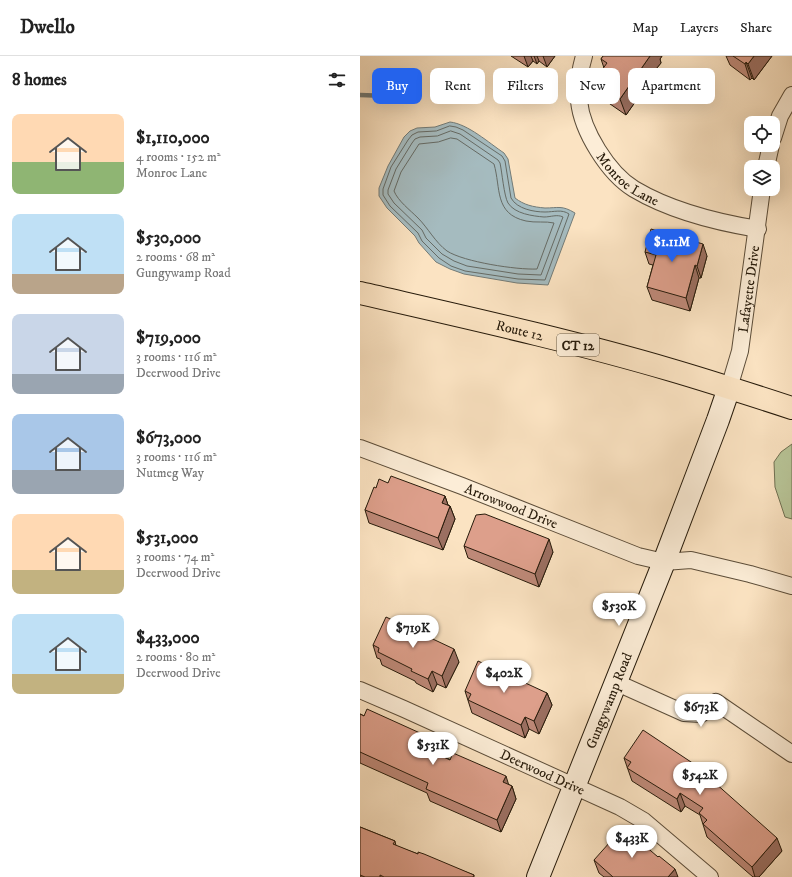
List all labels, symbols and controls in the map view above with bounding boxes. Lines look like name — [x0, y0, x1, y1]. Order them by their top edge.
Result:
text: Dwello — [20, 16, 75, 39]
text: Map — [632, 19, 658, 37]
text: Layers — [680, 19, 718, 37]
text: Share — [740, 19, 772, 37]
chip: Buy — [372, 68, 422, 104]
chip: Rent — [430, 68, 485, 104]
chip: Filters — [493, 68, 558, 104]
chip: New — [566, 68, 620, 104]
chip: Apartment — [628, 68, 715, 104]
text: 8 homes — [12, 69, 67, 91]
icon: filters — [326, 69, 348, 91]
map controls — [744, 116, 780, 196]
button: locate — [744, 116, 780, 152]
text: $1,110,000 — [136, 127, 210, 149]
icon: home — [44, 130, 92, 178]
text: 4 rooms · 152 m² — [136, 149, 220, 165]
street label: Monroe Lane — [592, 149, 662, 211]
button: layers — [744, 160, 780, 196]
text: Monroe Lane — [136, 165, 207, 181]
text: $530,000 — [136, 227, 201, 249]
pin: $1.11M — [639, 229, 705, 263]
icon: home — [44, 230, 92, 278]
text: $1.11M — [654, 234, 690, 250]
street label: Lafayette Drive — [735, 244, 764, 334]
text: 2 rooms · 68 m² — [136, 249, 215, 265]
text: Gungywamp Road — [136, 265, 231, 281]
street label: Route 12 — [494, 317, 545, 346]
text: $719,000 — [136, 327, 201, 349]
icon: home — [44, 330, 92, 378]
road number: CT 12 — [557, 334, 599, 356]
text: 3 rooms · 116 m² — [136, 349, 217, 365]
text: Deerwood Drive — [136, 365, 221, 381]
text: $673,000 — [136, 427, 201, 449]
icon: home — [44, 430, 92, 478]
text: 3 rooms · 116 m² — [136, 449, 217, 465]
text: Nutmeg Way — [136, 465, 204, 481]
street label: Arrowwood Drive — [462, 480, 560, 533]
text: $531,000 — [136, 527, 198, 549]
icon: home — [44, 530, 92, 578]
text: 3 rooms · 74 m² — [136, 549, 214, 565]
text: Deerwood Drive — [136, 565, 221, 581]
pin: $530K — [591, 593, 647, 627]
text: $530K — [602, 598, 636, 614]
pin: $719K — [385, 615, 441, 649]
text: $719K — [396, 620, 430, 636]
text: $433,000 — [136, 627, 200, 649]
icon: home — [44, 630, 92, 678]
text: 2 rooms · 80 m² — [136, 649, 215, 665]
street label: Gungywamp Road — [582, 650, 637, 752]
pin: $402K — [476, 660, 532, 694]
text: Deerwood Drive — [136, 665, 221, 681]
text: $402K — [485, 665, 523, 681]
pin: $673K — [673, 694, 729, 728]
text: $673K — [684, 699, 718, 715]
pin: $531K — [405, 732, 461, 766]
text: $531K — [417, 737, 449, 753]
street label: Deerwood Drive — [497, 746, 587, 800]
pin: $542K — [672, 762, 728, 796]
text: $542K — [682, 767, 718, 783]
pin: $433K — [604, 825, 660, 859]
text: $433K — [615, 830, 649, 846]

